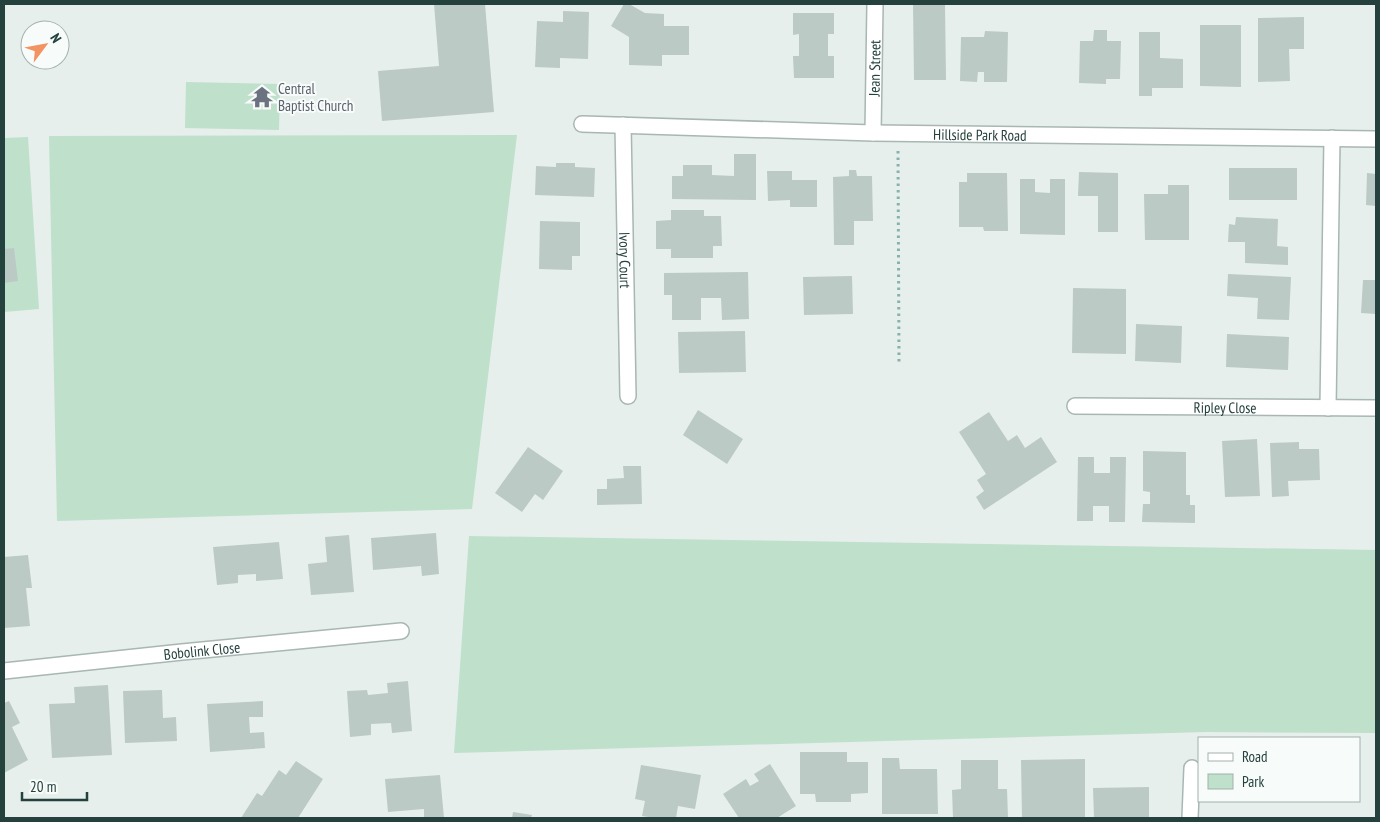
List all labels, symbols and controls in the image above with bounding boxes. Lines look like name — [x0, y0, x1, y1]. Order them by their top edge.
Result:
north arrow — [20, 20, 70, 70]
text: N — [46, 30, 66, 46]
street label: Jean Street — [864, 39, 884, 98]
place label: Central Baptist Church — [278, 79, 353, 115]
temple icon: Central Baptist Church — [249, 84, 275, 110]
street label: Hillside Park Road — [933, 124, 1027, 144]
street label: Ivory Court — [615, 232, 636, 288]
street label: Ripley Close — [1193, 397, 1257, 417]
street label: Bobolink Close — [163, 637, 241, 663]
legend — [1198, 737, 1360, 802]
text: Road — [1242, 747, 1268, 766]
scale bar — [22, 770, 88, 802]
text: Park — [1242, 772, 1264, 791]
text: 20 m — [30, 777, 56, 796]

